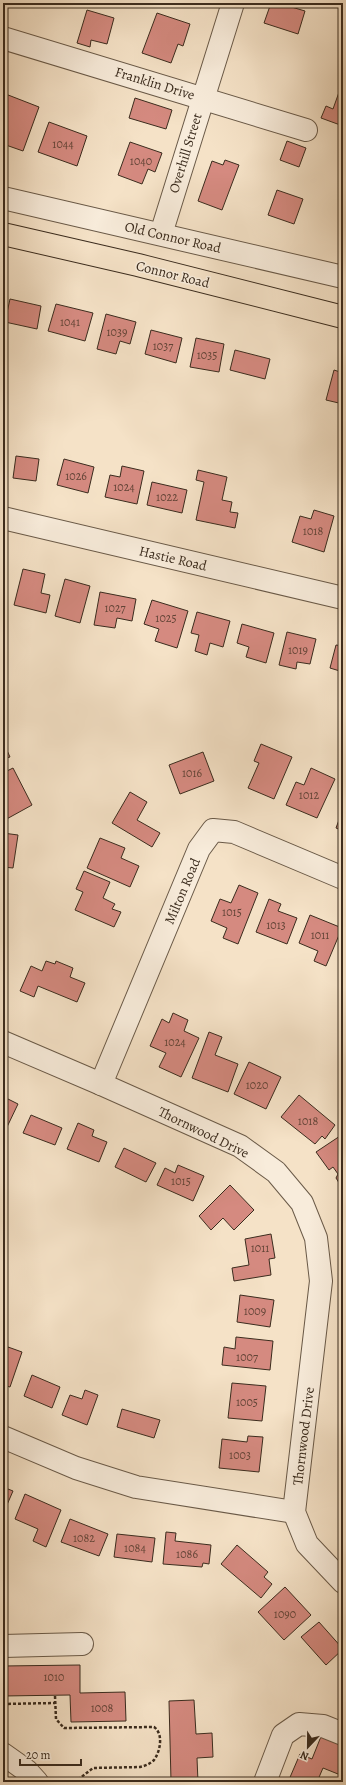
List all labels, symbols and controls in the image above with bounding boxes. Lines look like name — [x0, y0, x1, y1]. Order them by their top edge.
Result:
street label: Franklin Drive — [113, 62, 197, 105]
street label: Overhill Street — [164, 110, 207, 196]
house number: 1044 — [52, 136, 74, 152]
house number: 1040 — [130, 153, 152, 169]
street label: Old Connor Road — [123, 217, 223, 258]
street label: Connor Road — [134, 256, 212, 293]
house number: 1041 — [60, 314, 80, 330]
house number: 1039 — [107, 324, 127, 340]
house number: 1037 — [153, 338, 174, 354]
house number: 1035 — [197, 347, 217, 363]
house number: 1026 — [65, 468, 87, 484]
house number: 1024 — [113, 479, 135, 495]
house number: 1022 — [156, 489, 178, 505]
house number: 1018 — [303, 523, 323, 539]
street label: Hastie Road — [137, 541, 209, 576]
house number: 1027 — [104, 600, 127, 616]
house number: 1025 — [155, 610, 177, 626]
house number: 1019 — [288, 642, 308, 658]
house number: 1016 — [182, 765, 203, 781]
house number: 1012 — [299, 787, 319, 803]
street label: Milton Road — [160, 855, 205, 927]
house number: 1015 — [222, 904, 242, 920]
house number: 1013 — [266, 917, 286, 933]
house number: 1011 — [311, 927, 329, 943]
house number: 1024 — [164, 1034, 186, 1050]
house number: 1020 — [246, 1077, 268, 1093]
street label: Thornwood Drive — [155, 1102, 252, 1163]
house number: 1018 — [298, 1113, 318, 1129]
house number: 1015 — [171, 1173, 191, 1189]
house number: 1011 — [251, 1240, 269, 1256]
house number: 1009 — [244, 1303, 266, 1319]
house number: 1007 — [236, 1349, 259, 1365]
street label: Thornwood Drive — [288, 1386, 319, 1486]
house number: 1005 — [236, 1394, 258, 1410]
house number: 1003 — [229, 1447, 251, 1463]
house number: 1082 — [73, 1530, 95, 1546]
house number: 1084 — [124, 1540, 146, 1556]
house number: 1086 — [176, 1546, 198, 1562]
house number: 1090 — [274, 1606, 296, 1622]
house number: 1010 — [43, 1669, 65, 1685]
house number: 1008 — [91, 1700, 114, 1716]
north arrow — [288, 1727, 328, 1767]
scale bar — [20, 1741, 81, 1767]
text: 20 m — [26, 1747, 50, 1763]
text: N — [298, 1747, 311, 1764]

